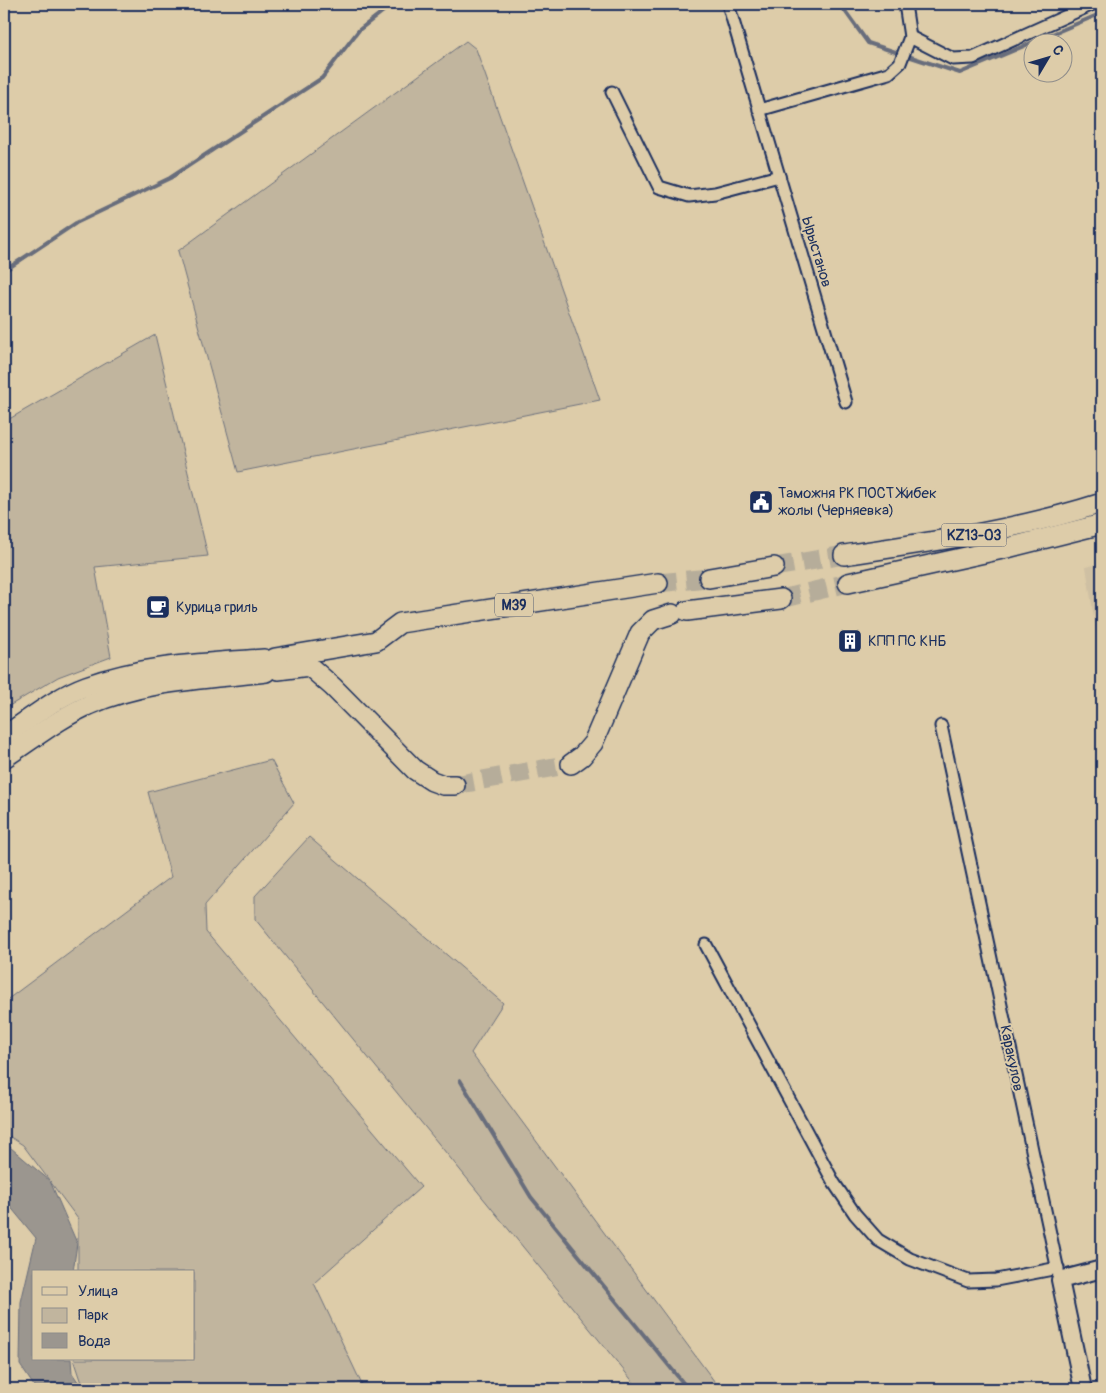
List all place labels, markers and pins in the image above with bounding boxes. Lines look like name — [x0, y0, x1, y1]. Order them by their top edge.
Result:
place label: Таможня РК ПОСТ Жибек жолы (Черняевка) — [778, 484, 937, 520]
public building icon: Таможня РК ПОСТ Жибек жолы (Черняевка) — [748, 489, 774, 515]
cafe icon: Курица гриль — [145, 594, 171, 620]
place label: Курица гриль — [176, 598, 258, 617]
building icon: КПП ПС КНБ — [837, 628, 863, 654]
place label: КПП ПС КНБ — [868, 632, 947, 651]

